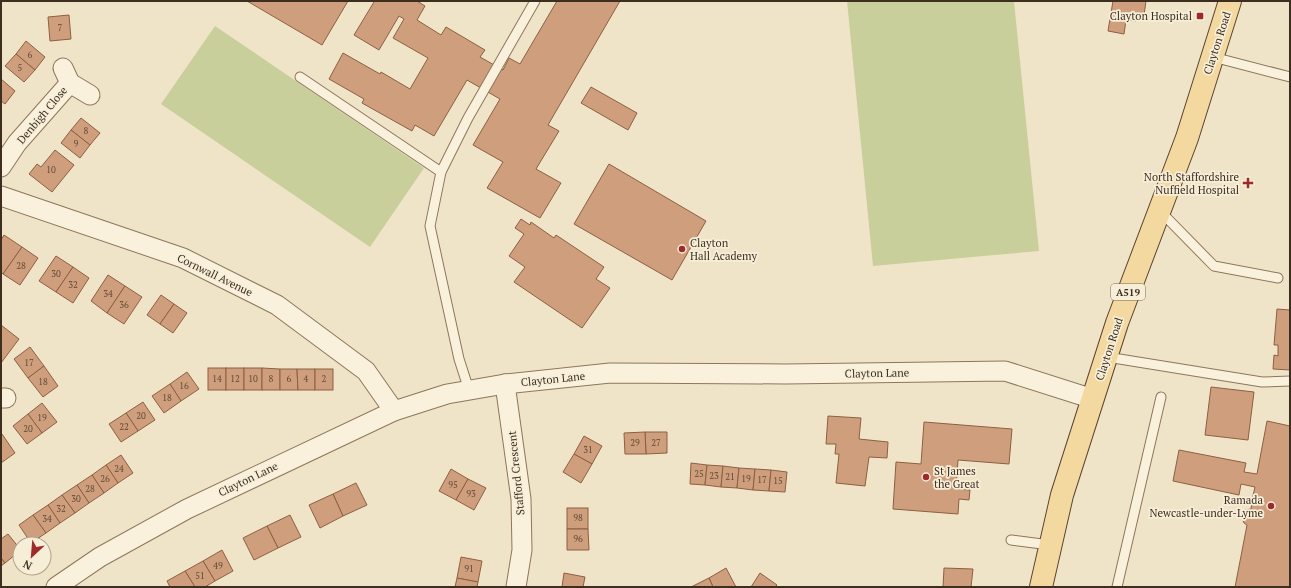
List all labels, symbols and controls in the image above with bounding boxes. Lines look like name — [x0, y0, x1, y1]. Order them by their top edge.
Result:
place label: Clayton Hospital — [1110, 9, 1192, 23]
street label: Clayton Road — [1200, 10, 1234, 76]
marker: Clayton Hospital — [1195, 11, 1205, 21]
house number: 7 — [58, 22, 63, 34]
house number: 6 — [28, 49, 33, 61]
house number: 5 — [18, 62, 23, 74]
street label: Denbigh Close — [14, 83, 70, 147]
house number: 8 — [84, 125, 89, 137]
house number: 9 — [74, 138, 79, 150]
house number: 10 — [46, 164, 56, 176]
place label: North Staffordshire Nuffield Hospital — [1144, 170, 1239, 197]
marker: North Staffordshire Nuffield Hospital — [1242, 177, 1254, 189]
place label: Clayton Hall Academy — [690, 236, 758, 263]
marker: Clayton Hall Academy — [677, 244, 687, 254]
street label: Cornwall Avenue — [175, 251, 255, 300]
house number: 28 — [16, 260, 26, 272]
house number: 30 — [51, 268, 61, 280]
house number: 32 — [68, 279, 78, 291]
road number: A519 — [1111, 284, 1145, 300]
house number: 34 — [103, 288, 113, 300]
house number: 36 — [119, 299, 129, 311]
street label: Clayton Road — [1092, 316, 1126, 382]
house number: 17 — [24, 357, 34, 369]
street label: Clayton Lane — [845, 365, 910, 381]
street label: Clayton Lane — [520, 369, 586, 389]
house number: 14 — [212, 373, 222, 385]
house number: 12 — [230, 373, 240, 385]
house number: 10 — [248, 373, 258, 385]
house number: 8 — [269, 373, 274, 385]
house number: 6 — [287, 373, 292, 385]
house number: 4 — [304, 373, 309, 385]
house number: 2 — [322, 373, 327, 385]
house number: 18 — [38, 376, 48, 388]
house number: 16 — [179, 380, 189, 392]
house number: 18 — [162, 392, 172, 404]
house number: 20 — [136, 410, 146, 422]
house number: 19 — [37, 412, 47, 424]
house number: 22 — [119, 421, 129, 433]
house number: 20 — [23, 423, 33, 435]
street label: Stafford Crescent — [505, 430, 527, 516]
house number: 29 — [630, 437, 640, 449]
house number: 27 — [651, 437, 661, 449]
house number: 31 — [583, 444, 593, 456]
street label: Clayton Lane — [216, 458, 280, 499]
house number: 24 — [114, 463, 124, 475]
place label: St James the Great — [934, 464, 980, 491]
house number: 25 — [694, 468, 704, 480]
house number: 23 — [709, 470, 719, 482]
house number: 21 — [725, 471, 735, 483]
marker: St James the Great — [921, 472, 931, 482]
house number: 26 — [100, 473, 110, 485]
house number: 19 — [741, 473, 751, 485]
house number: 17 — [757, 474, 767, 486]
house number: 15 — [773, 475, 783, 487]
house number: 95 — [448, 479, 458, 491]
house number: 28 — [85, 483, 95, 495]
house number: 93 — [466, 488, 476, 500]
house number: 30 — [71, 493, 81, 505]
place label: Ramada Newcastle-under-Lyme — [1149, 493, 1263, 520]
marker: Ramada Newcastle-under-Lyme — [1266, 501, 1276, 511]
house number: 32 — [56, 503, 66, 515]
house number: 98 — [573, 512, 583, 524]
house number: 34 — [42, 513, 52, 525]
house number: 96 — [573, 533, 583, 545]
north arrow — [12, 536, 52, 576]
text: N — [20, 557, 34, 573]
house number: 49 — [213, 560, 223, 572]
house number: 91 — [464, 563, 474, 575]
house number: 51 — [195, 570, 205, 582]

